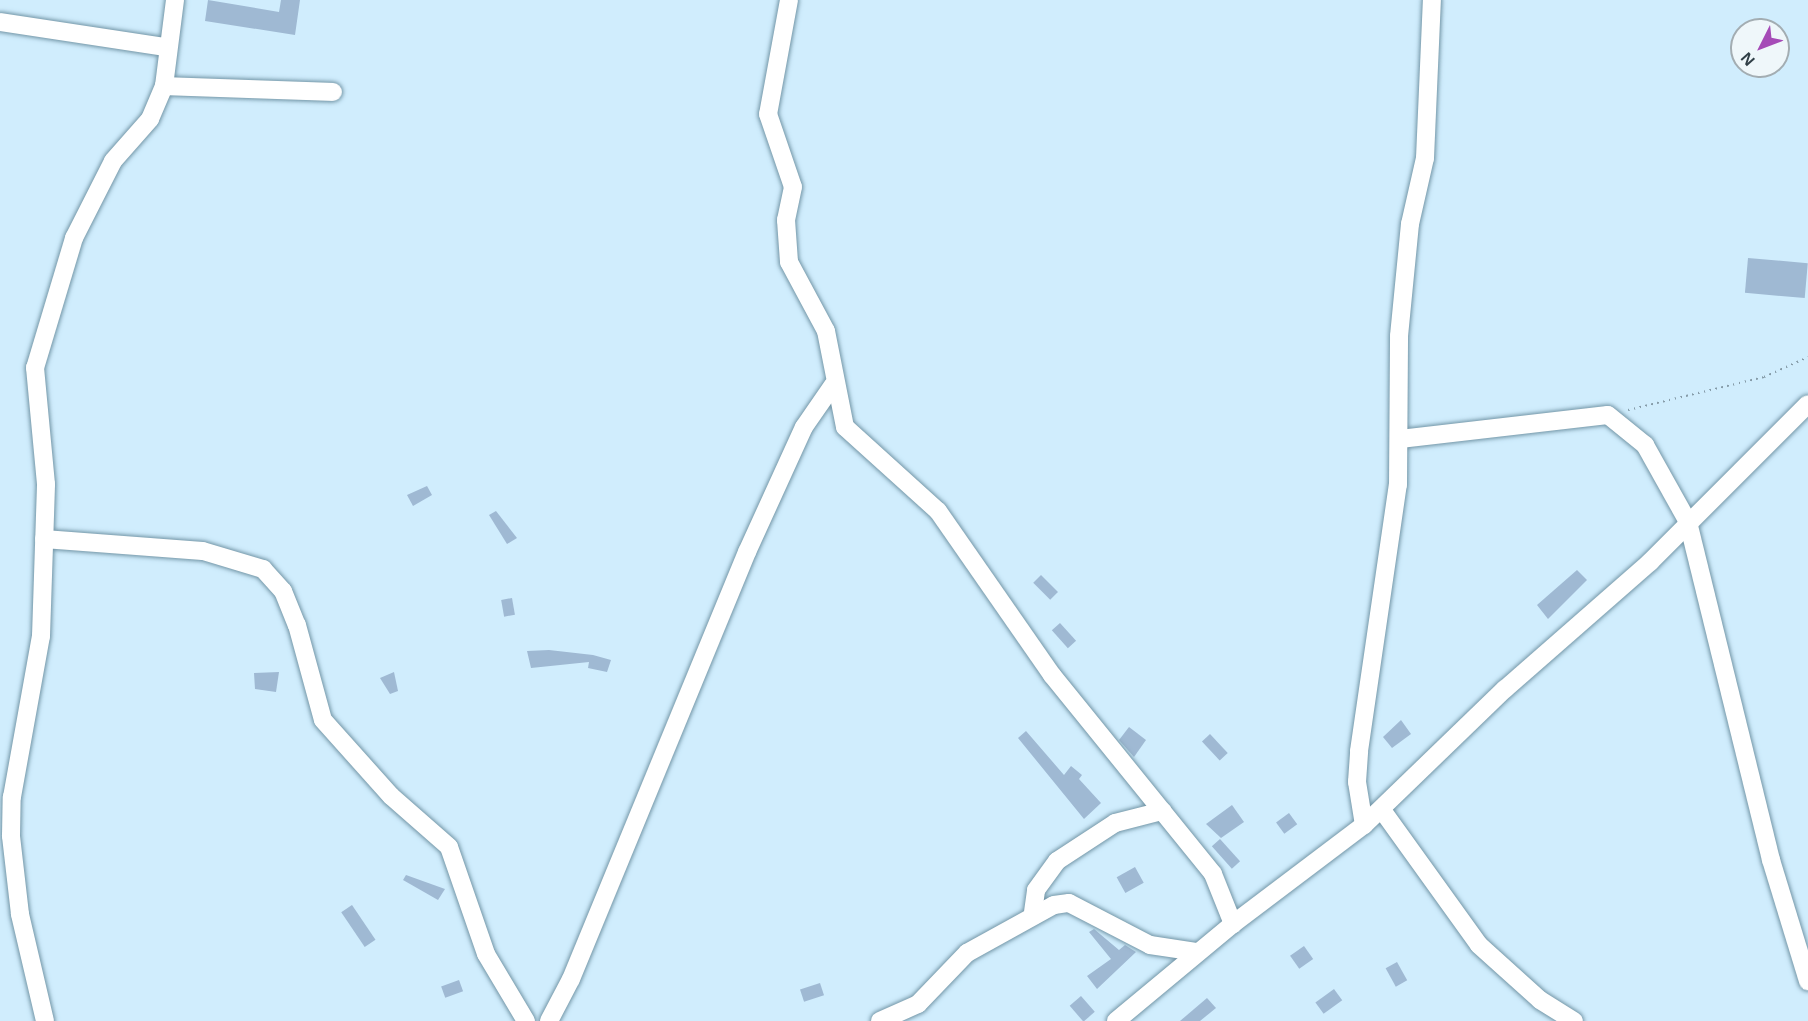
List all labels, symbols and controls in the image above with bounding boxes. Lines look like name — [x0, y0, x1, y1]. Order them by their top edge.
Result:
north arrow — [1730, 18, 1790, 78]
text: N — [1738, 49, 1758, 69]

